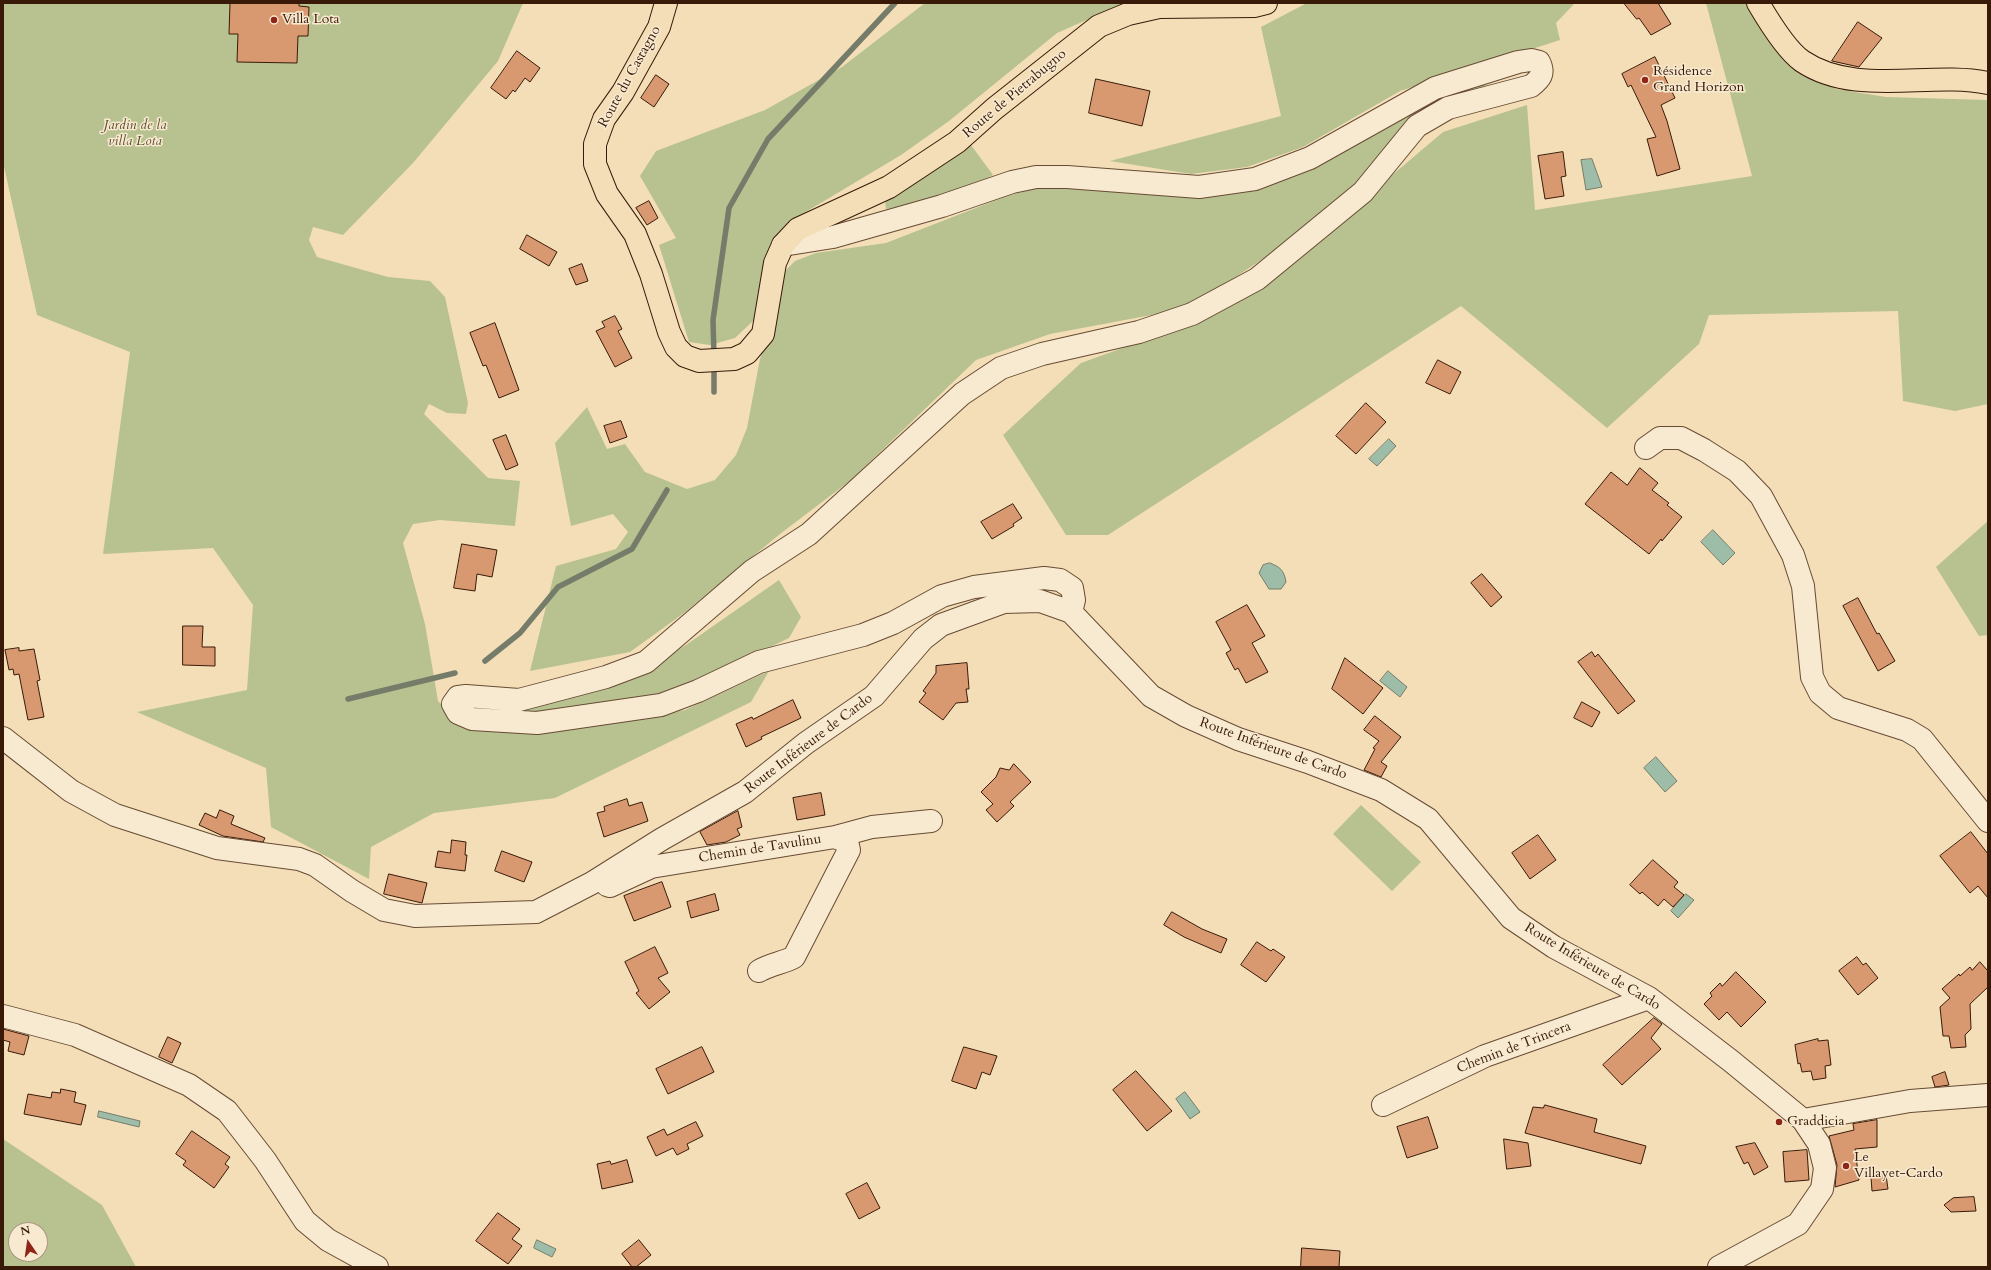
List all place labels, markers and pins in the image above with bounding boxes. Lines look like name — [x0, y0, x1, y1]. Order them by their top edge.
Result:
place label: Villa Lota — [282, 12, 340, 28]
marker: Villa Lota — [269, 15, 279, 25]
place label: Résidence Grand Horizon — [1653, 64, 1744, 96]
marker: Résidence Grand Horizon — [1640, 75, 1650, 85]
place label: Graddicia — [1787, 1114, 1844, 1130]
marker: Graddicia — [1774, 1117, 1784, 1127]
place label: Le Villayet-Cardo — [1854, 1150, 1943, 1182]
marker: Le Villayet-Cardo — [1841, 1161, 1851, 1171]

